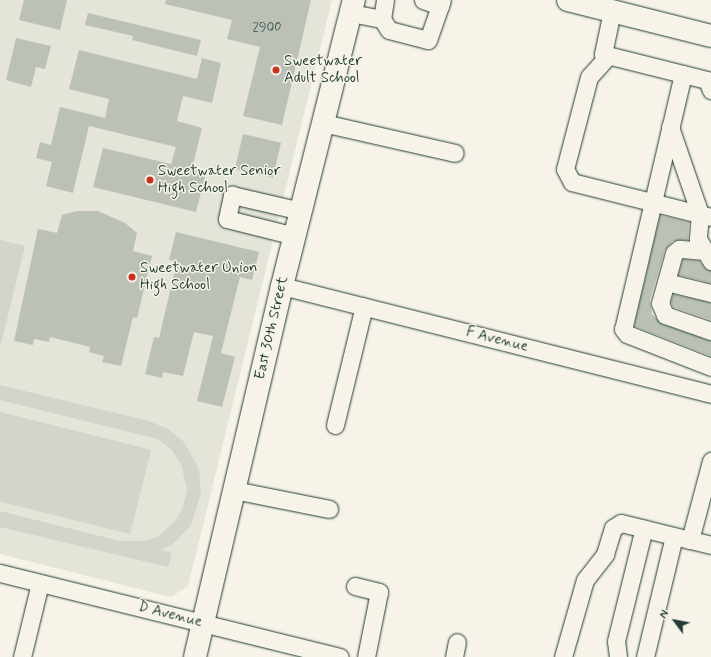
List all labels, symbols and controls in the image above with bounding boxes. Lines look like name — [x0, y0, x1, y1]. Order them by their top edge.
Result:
house number: 2900 — [252, 20, 282, 36]
place label: Sweetwater Adult School — [284, 52, 362, 87]
marker: Sweetwater Adult School — [271, 65, 281, 75]
place label: Sweetwater Senior High School — [158, 162, 281, 197]
marker: Sweetwater Senior High School — [145, 175, 155, 185]
place label: Sweetwater Union High School — [140, 259, 257, 294]
marker: Sweetwater Union High School — [127, 272, 137, 282]
street label: East 30th Street — [251, 275, 293, 381]
street label: F Avenue — [466, 324, 528, 356]
street label: D Avenue — [138, 599, 202, 631]
north arrow — [655, 601, 695, 641]
text: N — [657, 608, 673, 621]

